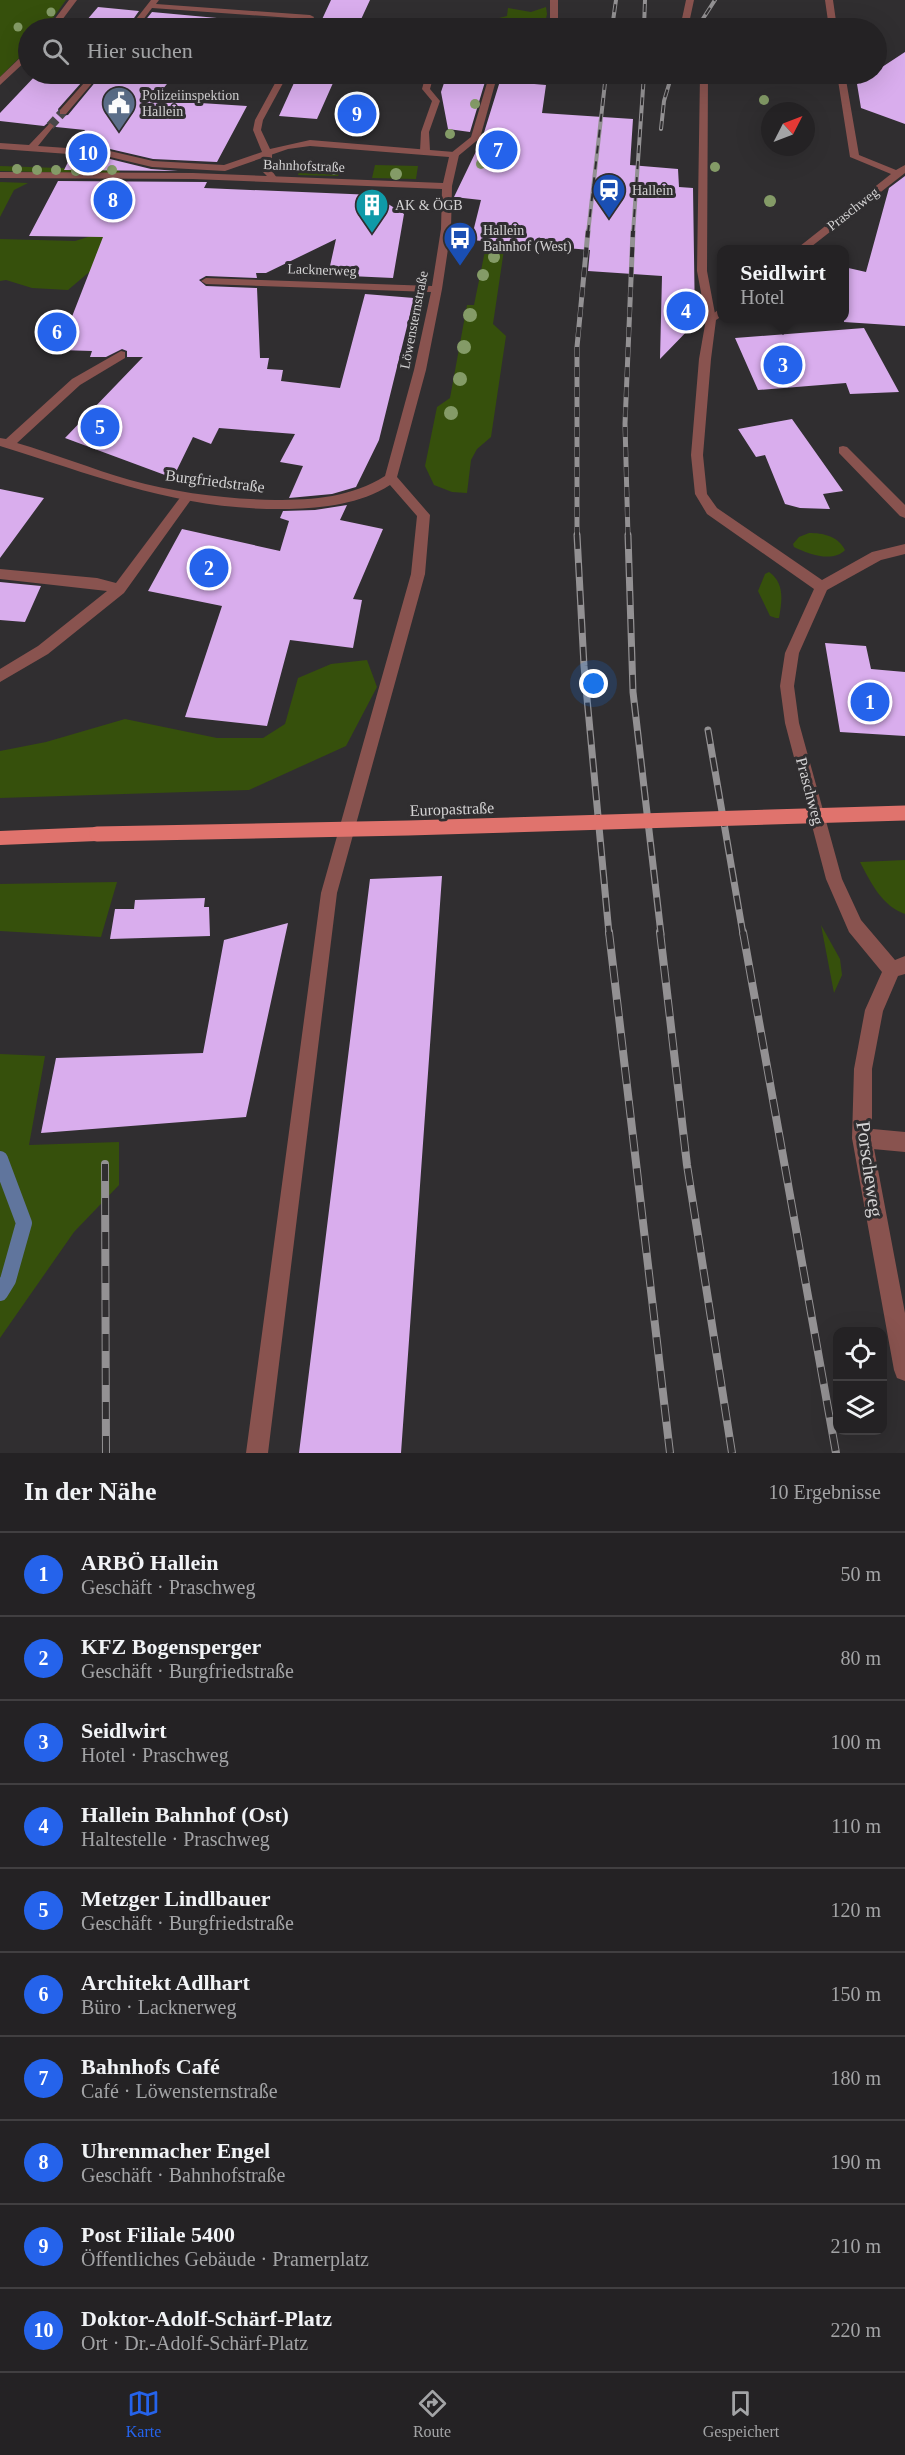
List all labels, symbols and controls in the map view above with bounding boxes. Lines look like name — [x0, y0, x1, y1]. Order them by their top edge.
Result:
search box — [18, 18, 887, 84]
icon: search — [39, 35, 72, 68]
text: Hier suchen — [87, 38, 193, 63]
public building icon: Polizeiinspektion Hallein — [101, 85, 137, 132]
place label: Polizeiinspektion Hallein — [142, 88, 239, 119]
pin: 9 — [338, 92, 376, 136]
north arrow — [761, 102, 815, 156]
pin: 7 — [478, 128, 518, 172]
pin: 10 — [68, 130, 107, 176]
street label: Bahnhofstraße — [263, 157, 345, 175]
station icon: Hallein — [591, 172, 627, 219]
pin: 8 — [94, 178, 132, 222]
place label: Hallein — [632, 183, 673, 198]
street label: Praschweg — [824, 184, 882, 234]
building icon: AK & ÖGB — [354, 187, 390, 234]
place label: AK & ÖGB — [395, 197, 463, 213]
bus stop icon: Hallein Bahnhof (West) — [442, 220, 478, 267]
place label: Hallein Bahnhof (West) — [483, 223, 572, 255]
popup — [717, 245, 849, 323]
text: Seidlwirt — [740, 260, 826, 285]
street label: Lacknerweg — [287, 261, 357, 279]
street label: Löwensternstraße — [397, 270, 431, 370]
text: Hotel — [740, 286, 785, 308]
pin: 4 — [666, 288, 706, 334]
pin: 6 — [38, 310, 76, 354]
pin: 3 — [764, 342, 802, 388]
pin: 5 — [80, 404, 120, 450]
street label: Burgfriedstraße — [164, 466, 266, 497]
pin: 2 — [190, 546, 228, 590]
your location — [579, 669, 608, 698]
pin: 1 — [850, 680, 890, 724]
street label: Praschweg — [792, 755, 827, 827]
street label: Europastraße — [410, 799, 495, 820]
street label: Porscheweg — [851, 1120, 888, 1219]
map controls — [833, 1327, 887, 1435]
button: locate — [833, 1327, 887, 1381]
button: layers — [833, 1381, 887, 1435]
text: In der Nähe — [24, 1477, 156, 1506]
text: 10 Ergebnisse — [769, 1481, 881, 1503]
text: ARBÖ Hallein — [81, 1550, 219, 1575]
text: 1 — [39, 1563, 49, 1585]
text: 50 m — [840, 1563, 881, 1585]
text: Geschäft · Praschweg — [81, 1576, 255, 1598]
text: KFZ Bogensperger — [81, 1634, 261, 1659]
text: 2 — [39, 1647, 49, 1669]
text: 80 m — [840, 1647, 881, 1669]
text: Geschäft · Burgfriedstraße — [81, 1660, 294, 1682]
text: Seidlwirt — [81, 1718, 167, 1743]
text: 3 — [39, 1731, 49, 1753]
text: 100 m — [830, 1731, 881, 1753]
text: Hotel · Praschweg — [81, 1744, 229, 1766]
text: Hallein Bahnhof (Ost) — [81, 1802, 289, 1827]
text: 4 — [39, 1815, 49, 1837]
text: 110 m — [831, 1815, 881, 1837]
text: Haltestelle · Praschweg — [81, 1828, 270, 1850]
text: Metzger Lindlbauer — [81, 1886, 271, 1911]
text: 5 — [39, 1899, 49, 1921]
text: 120 m — [830, 1899, 881, 1921]
text: Geschäft · Burgfriedstraße — [81, 1912, 294, 1934]
text: Architekt Adlhart — [81, 1970, 250, 1995]
text: 6 — [39, 1983, 49, 2005]
text: 150 m — [830, 1983, 881, 2005]
text: Büro · Lacknerweg — [81, 1996, 237, 2018]
text: Bahnhofs Café — [81, 2054, 220, 2079]
text: 7 — [39, 2067, 49, 2089]
text: 180 m — [830, 2067, 881, 2089]
text: Café · Löwensternstraße — [81, 2080, 278, 2102]
text: Uhrenmacher Engel — [81, 2138, 270, 2163]
text: 8 — [39, 2151, 49, 2173]
text: 190 m — [830, 2151, 881, 2173]
text: Geschäft · Bahnhofstraße — [81, 2164, 285, 2186]
text: Post Filiale 5400 — [81, 2222, 235, 2247]
text: 9 — [39, 2235, 49, 2257]
text: 210 m — [830, 2235, 881, 2257]
text: Öffentliches Gebäude · Pramerplatz — [81, 2248, 369, 2270]
text: Doktor-Adolf-Schärf-Platz — [81, 2306, 332, 2331]
text: 10 — [34, 2319, 54, 2341]
text: 220 m — [830, 2319, 881, 2341]
text: Ort · Dr.-Adolf-Schärf-Platz — [81, 2332, 308, 2354]
tab: Karte — [126, 2387, 161, 2441]
tab: Route — [413, 2387, 451, 2441]
tab: Gespeichert — [703, 2387, 779, 2441]

